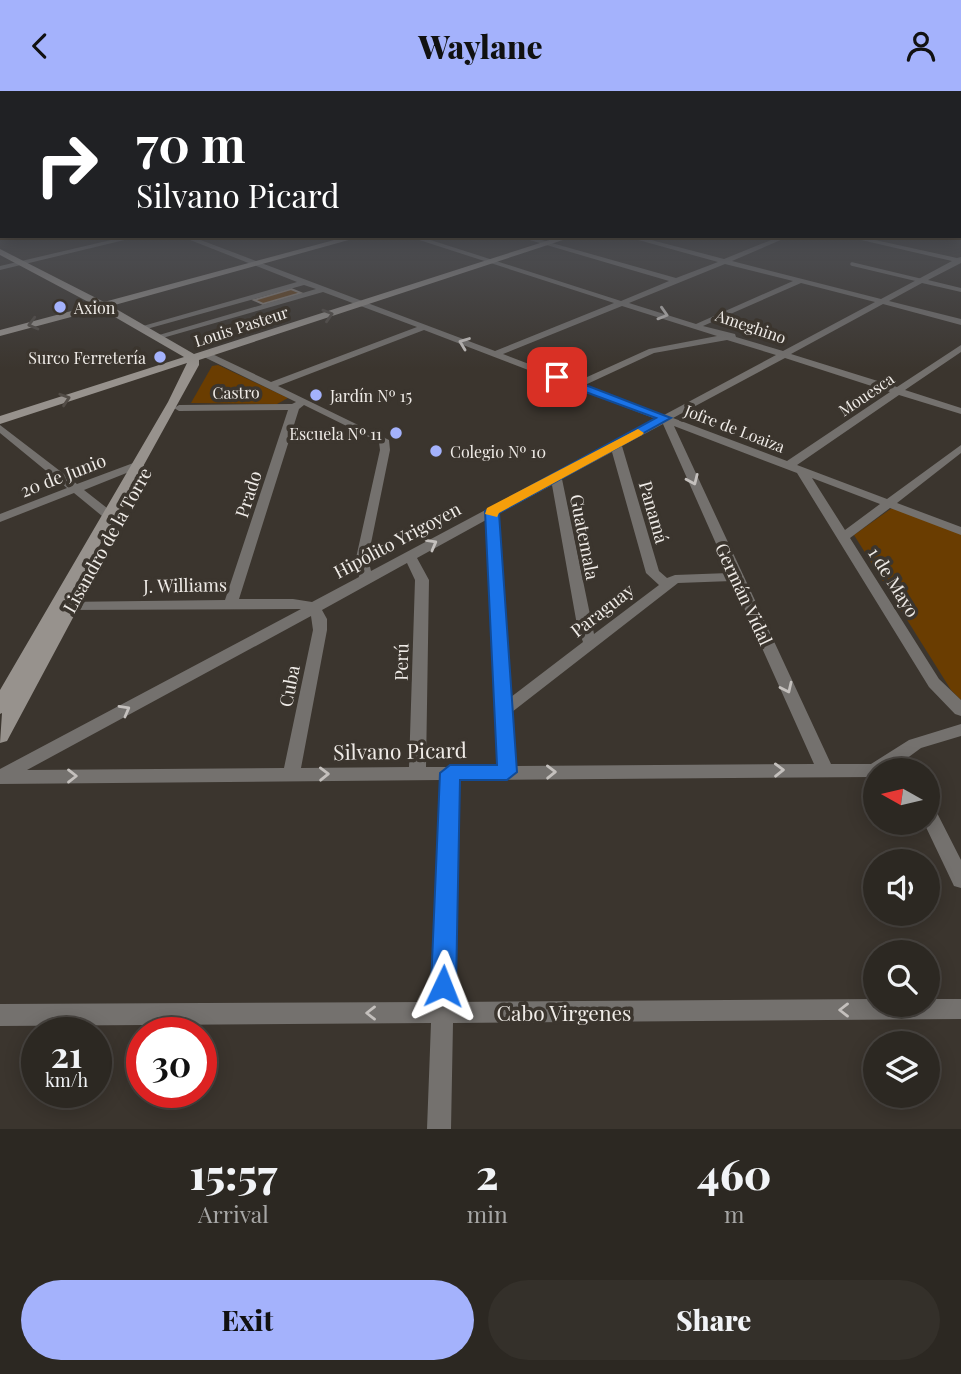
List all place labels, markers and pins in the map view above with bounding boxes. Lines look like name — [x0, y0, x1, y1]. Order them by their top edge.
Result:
place label: Axion — [73, 297, 116, 318]
marker: Axion — [52, 299, 68, 315]
place label: Surco Ferretería — [28, 347, 146, 368]
pin — [527, 347, 587, 407]
marker: Surco Ferretería — [152, 349, 168, 365]
place label: Jardín Nº 15 — [329, 385, 412, 406]
marker: Jardín Nº 15 — [308, 387, 324, 403]
place label: Escuela Nº 11 — [289, 423, 382, 444]
marker: Escuela Nº 11 — [388, 425, 404, 441]
place label: Colegio Nº 10 — [450, 441, 546, 462]
marker: Colegio Nº 10 — [428, 443, 444, 459]

